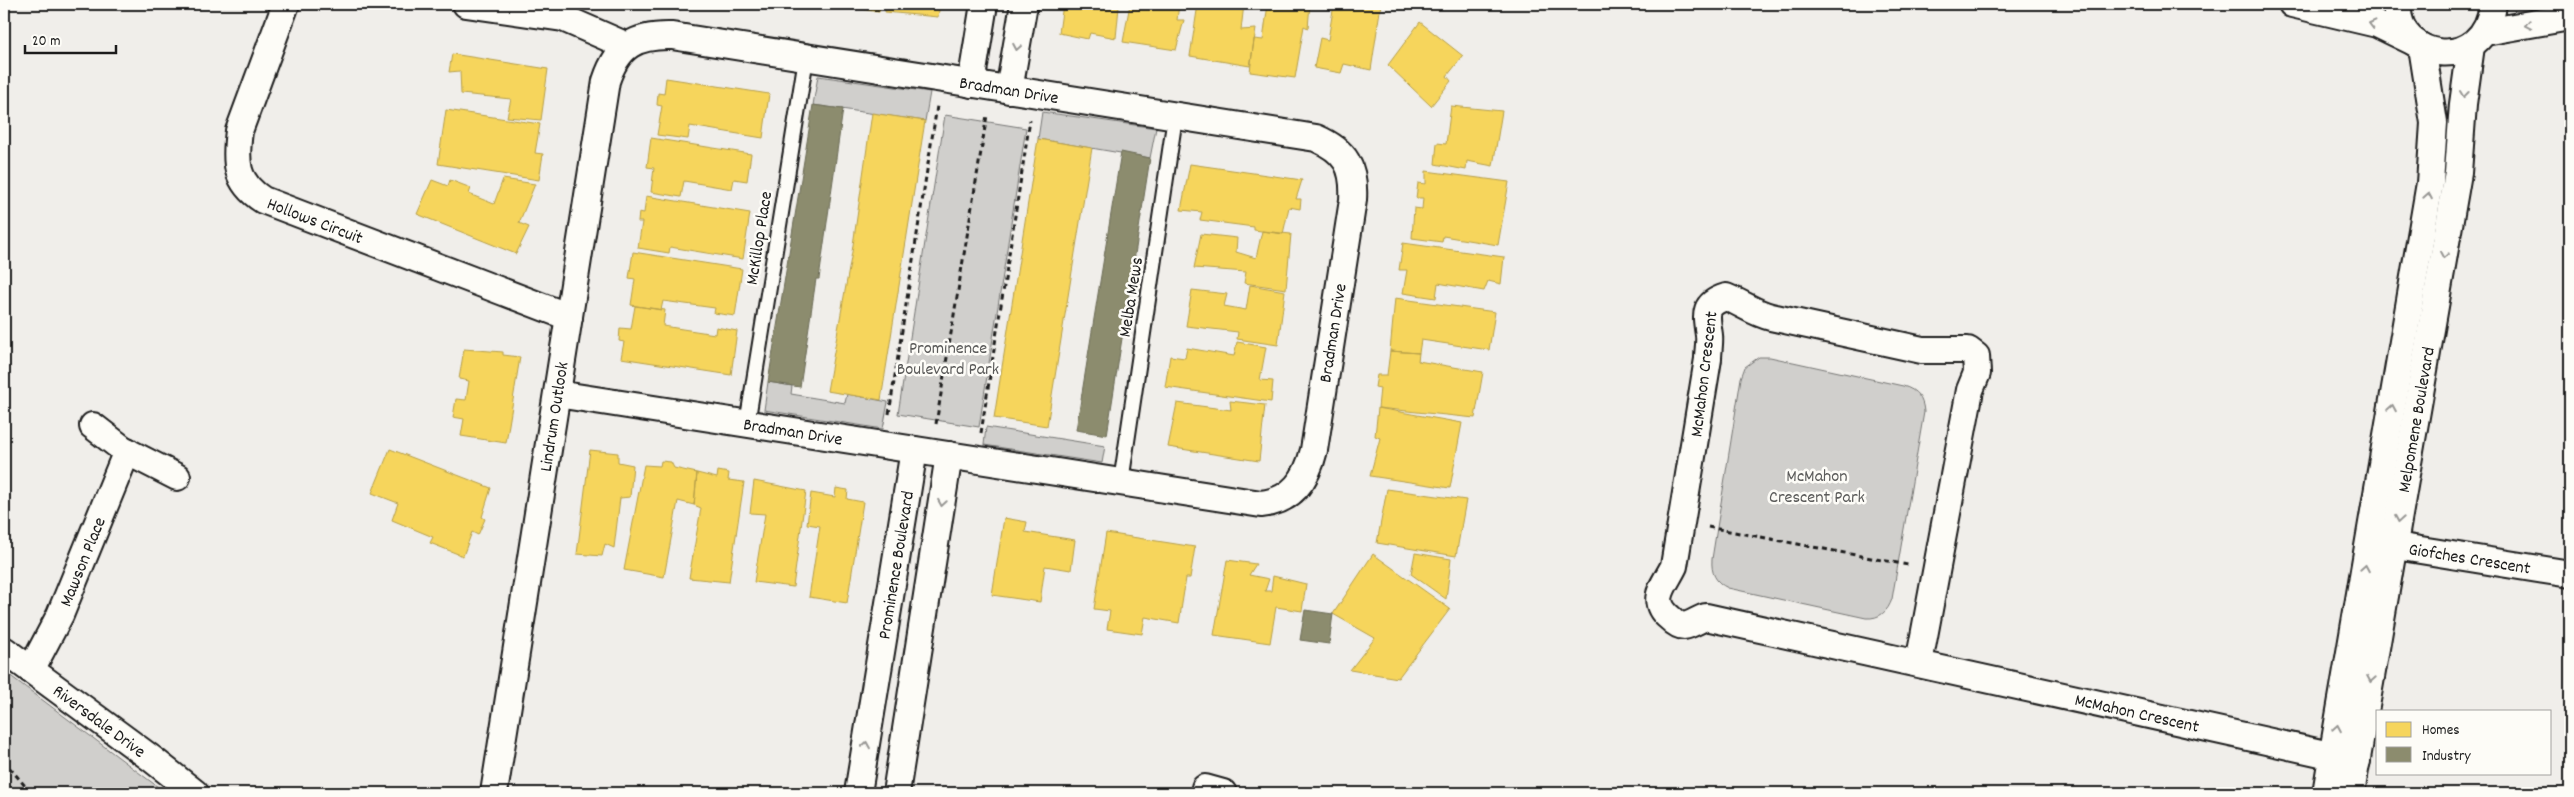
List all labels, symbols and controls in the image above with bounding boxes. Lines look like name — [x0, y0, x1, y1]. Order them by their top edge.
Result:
one-way arrow — [2367, 19, 2376, 30]
one-way arrow — [2523, 19, 2532, 29]
scale bar — [25, 22, 116, 54]
text: 20 m — [32, 31, 60, 53]
one-way arrow — [1012, 43, 1022, 51]
street label: Bradman Drive — [957, 72, 1060, 112]
one-way arrow — [2459, 90, 2470, 98]
street label: McKillop Place — [741, 190, 780, 287]
one-way arrow — [2422, 191, 2432, 200]
street label: Hollows Circuit — [263, 193, 366, 252]
one-way arrow — [2440, 251, 2450, 260]
street label: Melba Mews — [1114, 256, 1151, 339]
street label: Bradman Drive — [1314, 282, 1355, 385]
street label: McMahon Crescent — [1685, 310, 1726, 439]
park label: Prominence Boulevard Park — [897, 337, 999, 383]
street label: Melpomene Boulevard — [2393, 345, 2443, 495]
street label: Lindrum Outlook — [535, 360, 577, 474]
one-way arrow — [2386, 403, 2396, 412]
street label: Bradman Drive — [741, 413, 844, 454]
park label: McMahon Crescent Park — [1769, 465, 1865, 511]
street label: Prominence Boulevard — [873, 489, 922, 642]
one-way arrow — [938, 499, 948, 508]
street label: Mawson Place — [55, 514, 114, 611]
one-way arrow — [2395, 515, 2405, 523]
street label: Giofches Crescent — [2407, 538, 2533, 583]
one-way arrow — [2359, 563, 2369, 572]
one-way arrow — [2367, 675, 2377, 683]
street label: Riversdale Drive — [47, 680, 150, 765]
street label: McMahon Crescent — [2072, 689, 2202, 741]
legend — [2376, 710, 2552, 774]
text: Homes — [2422, 720, 2460, 742]
one-way arrow — [2332, 724, 2342, 732]
one-way arrow — [860, 741, 870, 749]
text: Industry — [2422, 746, 2471, 768]

